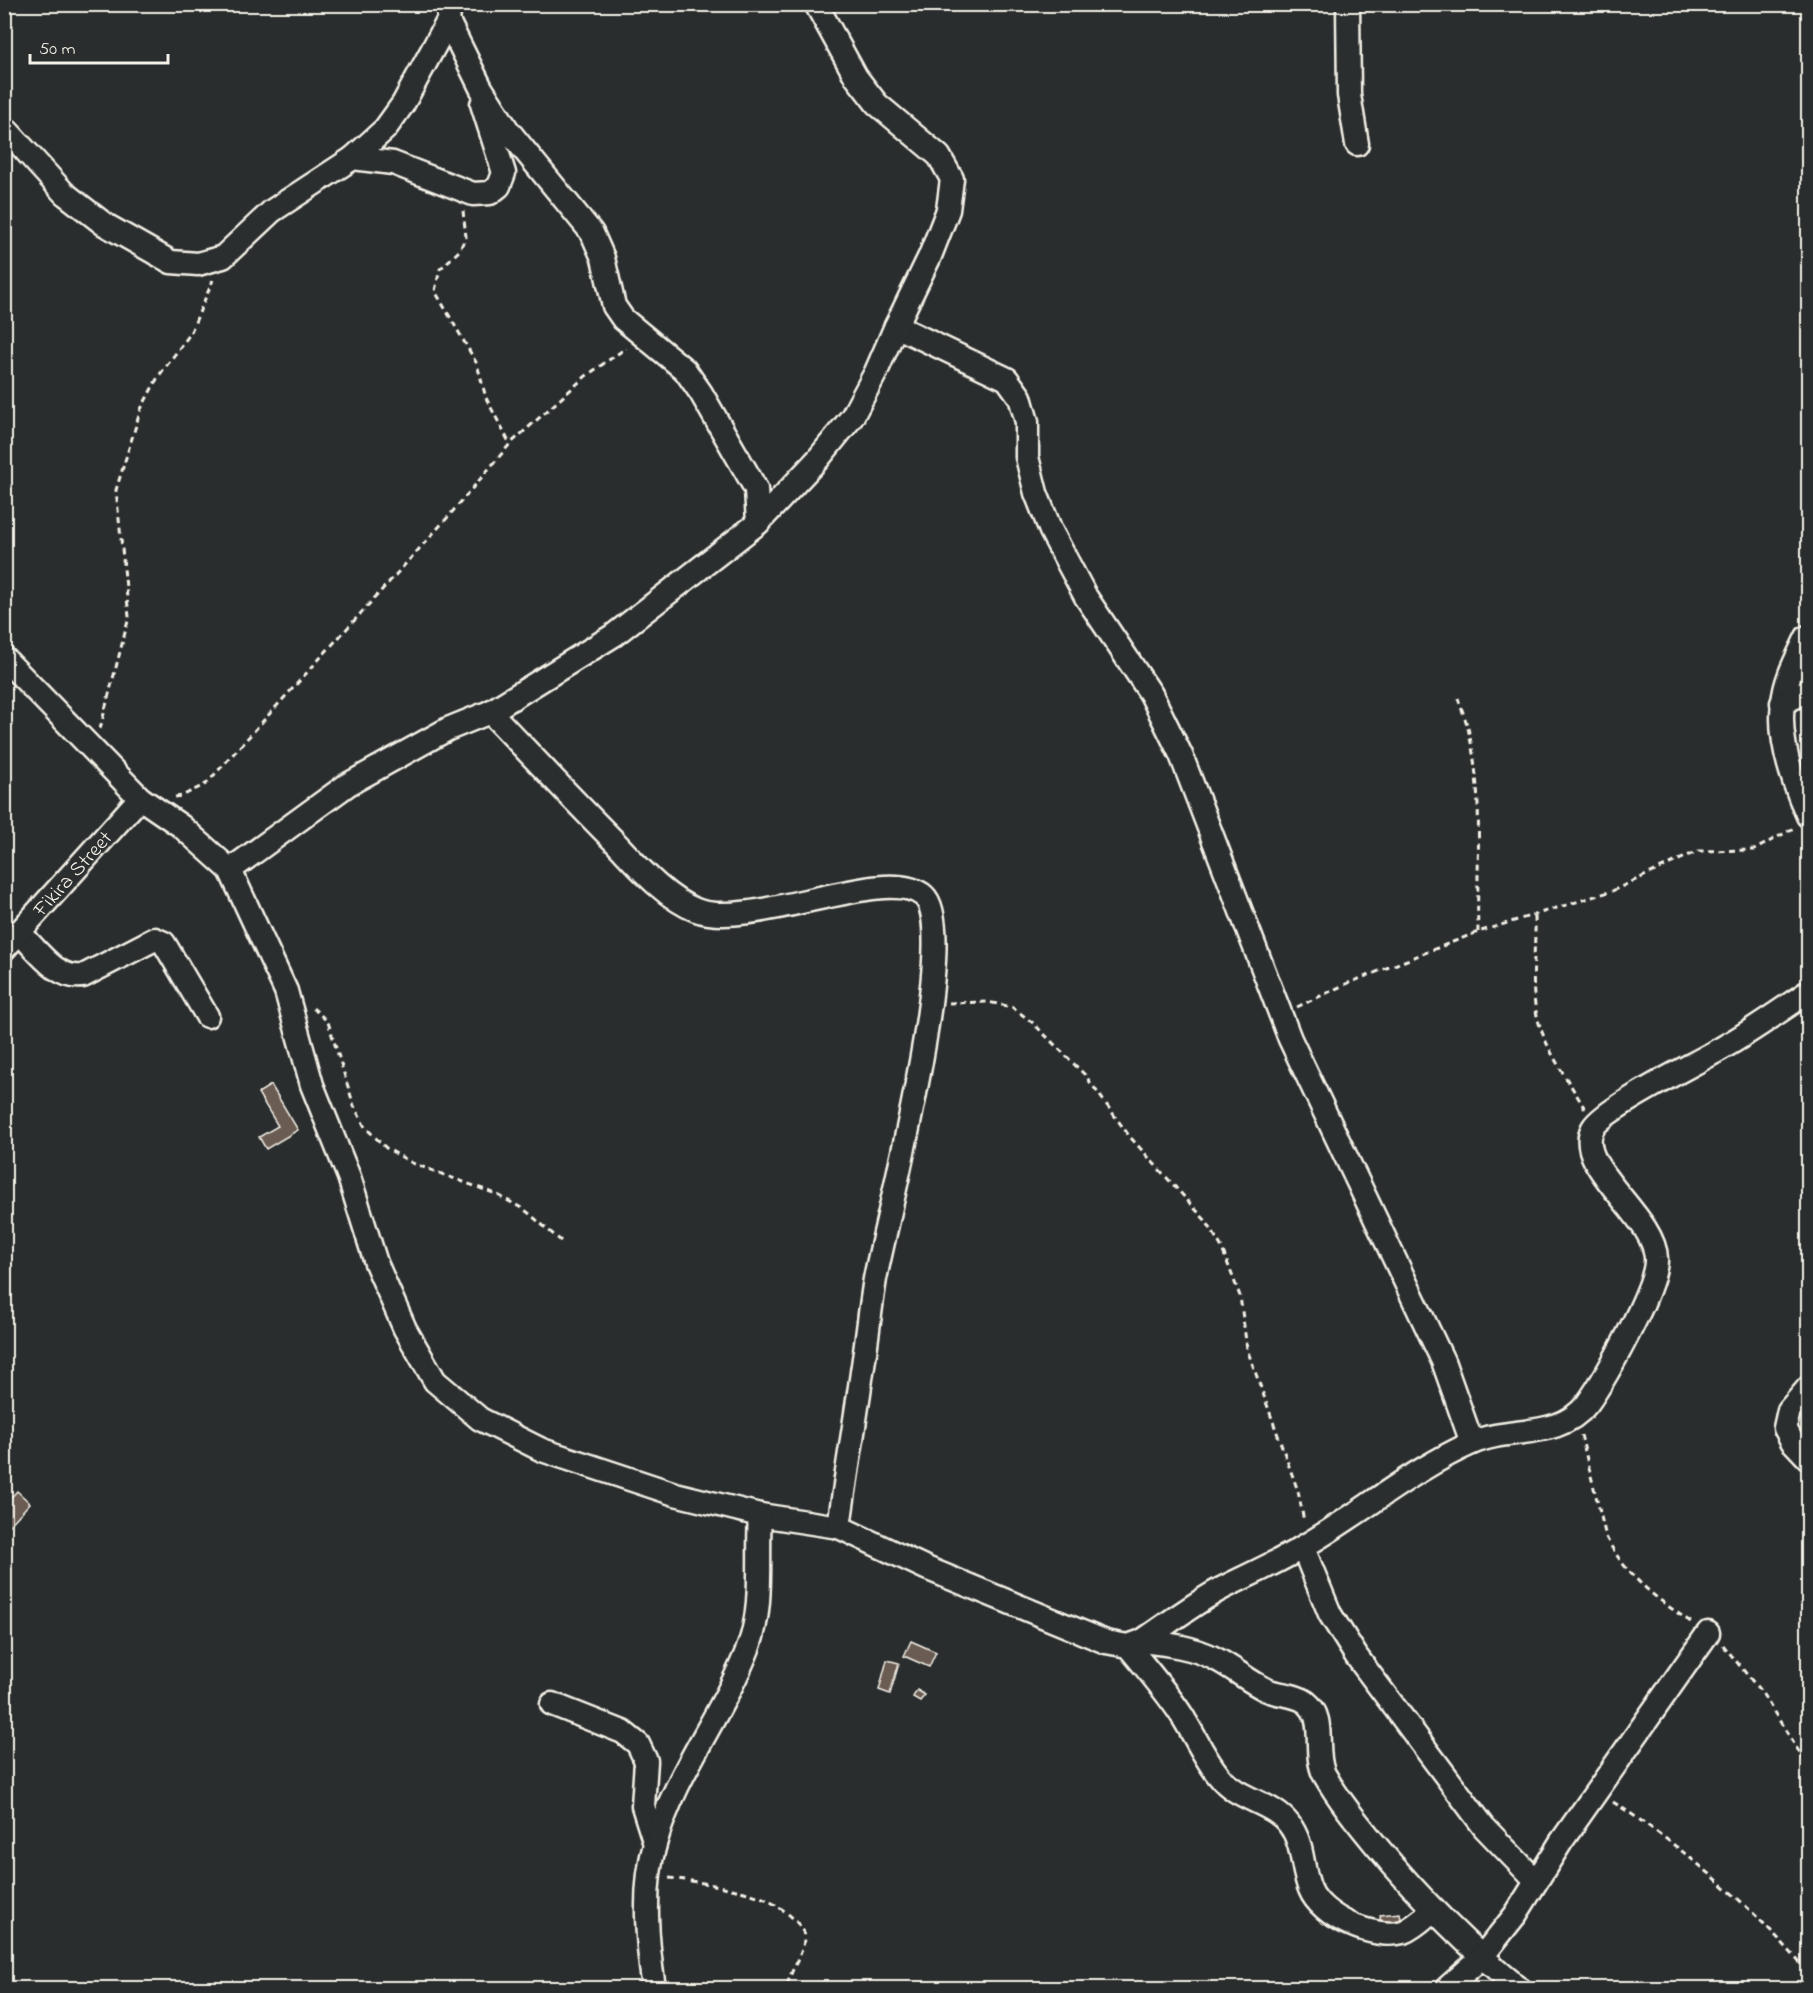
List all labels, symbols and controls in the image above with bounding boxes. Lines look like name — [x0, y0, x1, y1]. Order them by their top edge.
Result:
scale bar — [30, 27, 168, 65]
text: 50 m — [39, 37, 76, 63]
street label: Fikira Street — [26, 825, 121, 925]

